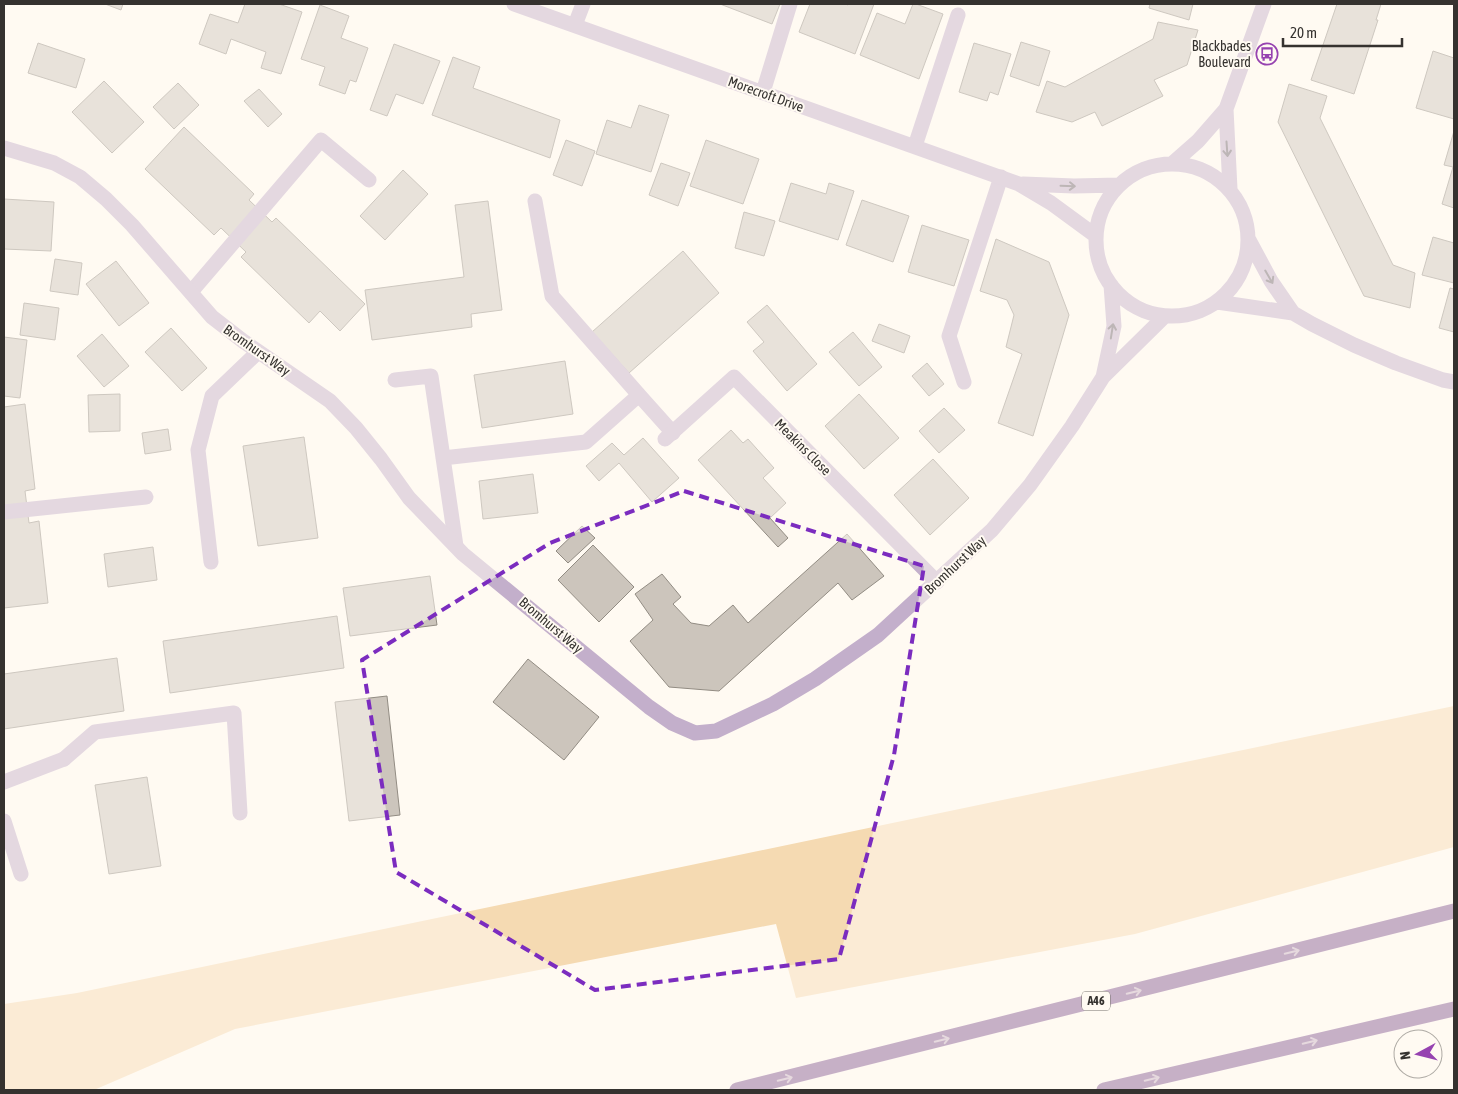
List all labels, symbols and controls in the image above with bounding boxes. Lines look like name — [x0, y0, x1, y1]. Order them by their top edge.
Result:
scale bar — [1283, 15, 1402, 47]
text: 20 m — [1290, 24, 1317, 41]
place label: Blackbades Boulevard — [1192, 38, 1251, 70]
bus stop icon: Blackbades Boulevard — [1255, 42, 1279, 66]
street label: Morecroft Drive — [726, 73, 806, 115]
one-way arrow — [1223, 141, 1232, 157]
one-way arrow — [1059, 181, 1075, 191]
one-way arrow — [1265, 270, 1275, 284]
street label: Bromhurst Way — [220, 321, 294, 379]
one-way arrow — [1108, 324, 1118, 340]
street label: Meakins Close — [772, 416, 834, 478]
street label: Bromhurst Way — [921, 532, 989, 597]
street label: Bromhurst Way — [516, 594, 586, 656]
one-way arrow — [1283, 947, 1299, 956]
one-way arrow — [1126, 987, 1142, 996]
road number: A46 — [1082, 991, 1110, 1010]
north arrow — [1393, 1029, 1443, 1079]
one-way arrow — [934, 1035, 950, 1044]
one-way arrow — [1301, 1037, 1317, 1046]
text: N — [1397, 1051, 1414, 1061]
one-way arrow — [776, 1074, 792, 1083]
one-way arrow — [1143, 1074, 1159, 1083]

